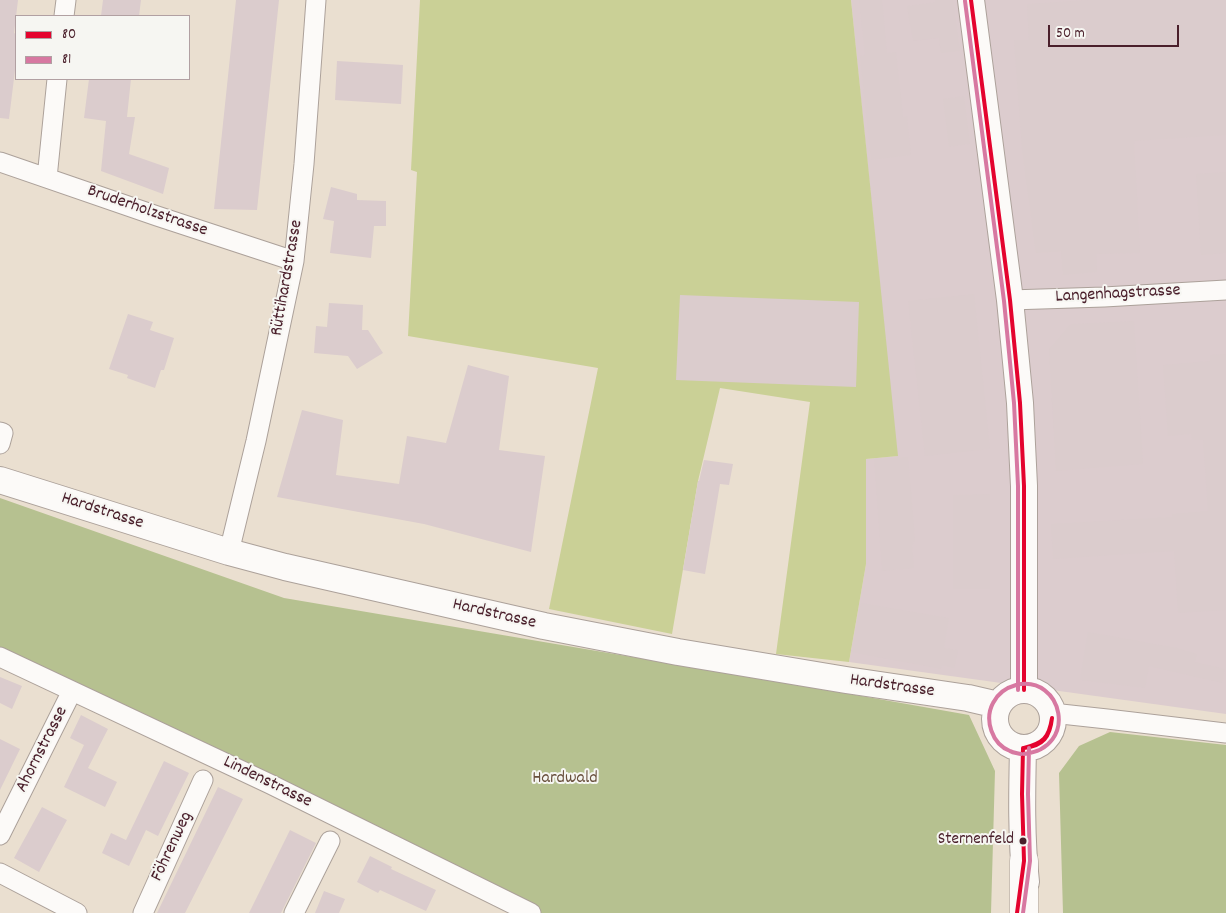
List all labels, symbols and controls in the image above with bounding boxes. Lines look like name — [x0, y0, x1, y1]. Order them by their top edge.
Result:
legend — [15, 15, 190, 80]
scale bar — [1051, 15, 1182, 47]
text: 50 m — [1056, 23, 1085, 45]
text: 80 — [62, 24, 76, 46]
text: 81 — [62, 49, 71, 71]
street label: Bruderholzstrasse — [84, 181, 210, 243]
street label: Rüttihardstrasse — [267, 218, 309, 338]
street label: Langenhagstrasse — [1055, 281, 1181, 309]
street label: Hardstrasse — [58, 489, 146, 535]
street label: Hardstrasse — [450, 595, 538, 635]
street label: Hardstrasse — [848, 670, 936, 704]
street label: Ahornstrasse — [12, 703, 74, 797]
street label: Lindenstrasse — [219, 752, 315, 814]
park label: Hardwald — [532, 769, 598, 791]
street label: Föhrenweg — [147, 809, 199, 885]
place label: Sternenfeld — [938, 831, 1014, 851]
marker: Sternenfeld — [1018, 836, 1028, 846]

